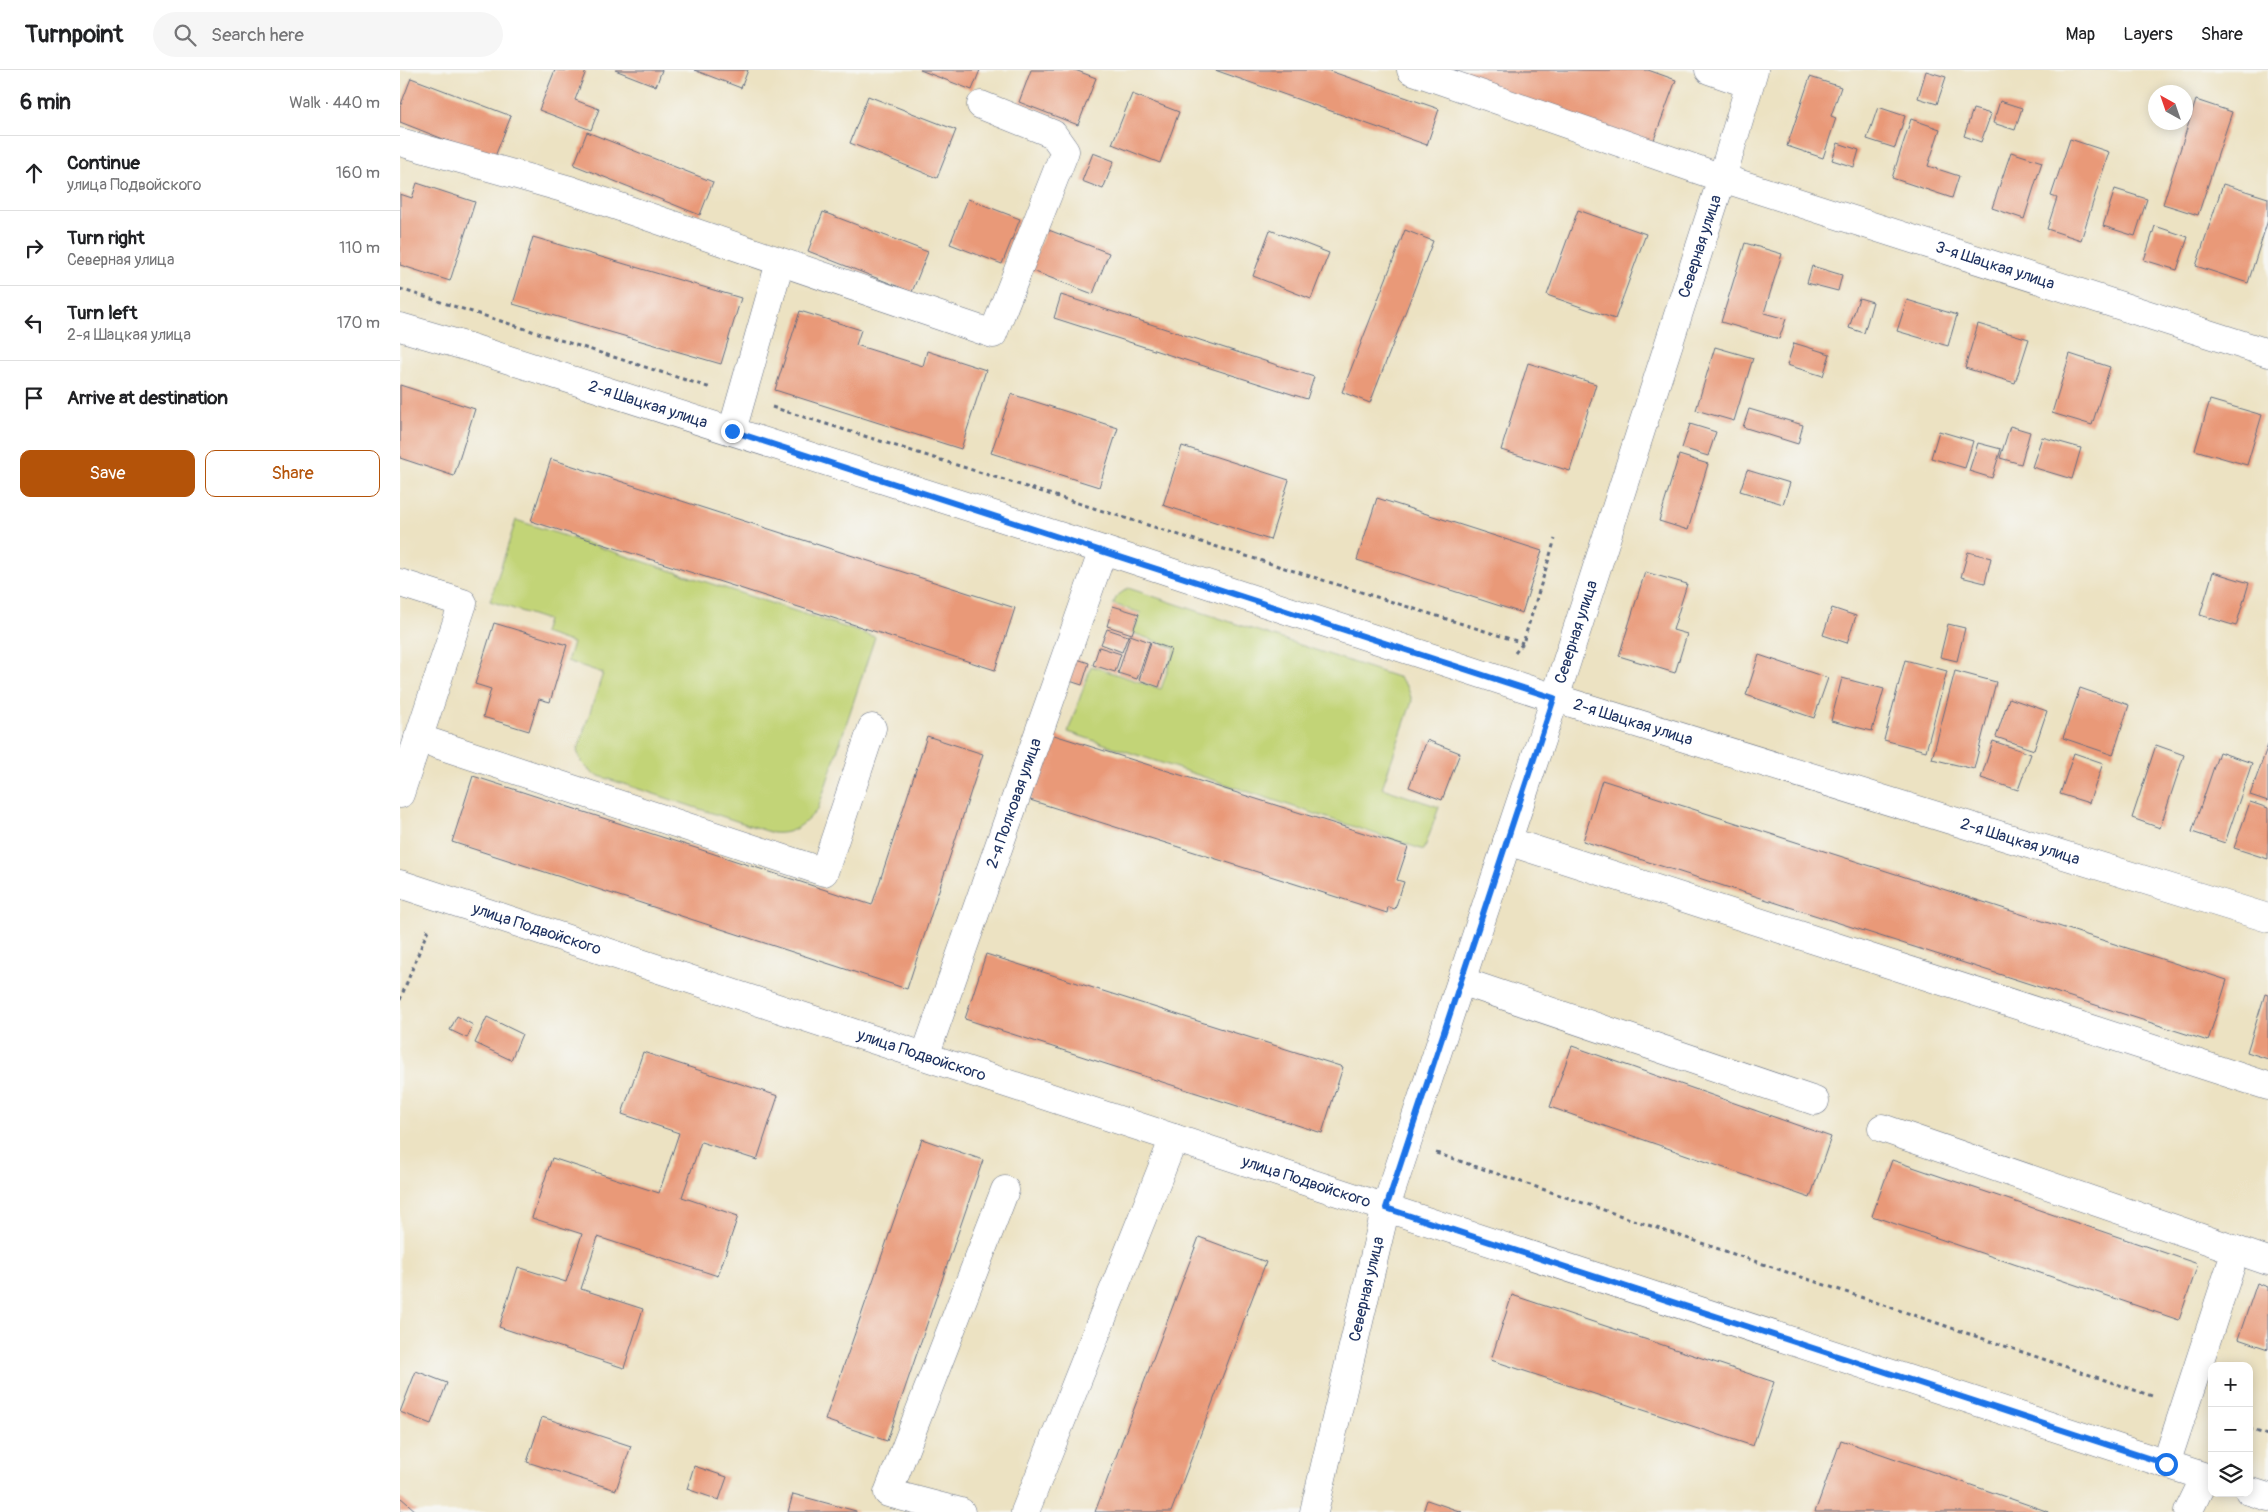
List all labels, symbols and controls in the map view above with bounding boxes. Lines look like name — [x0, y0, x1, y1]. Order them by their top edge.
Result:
search box — [153, 12, 503, 57]
text: Turnpoint — [25, 20, 123, 49]
icon: search — [171, 21, 199, 49]
text: Search here — [211, 23, 304, 47]
text: Map — [2066, 23, 2095, 46]
text: Layers — [2123, 23, 2173, 46]
text: Share — [2201, 23, 2243, 46]
north arrow — [2148, 85, 2193, 130]
text: 6 min — [20, 89, 71, 116]
text: Walk · 440 m — [289, 93, 380, 113]
text: Continue — [67, 151, 140, 175]
icon: ahead — [20, 159, 48, 187]
text: 160 m — [336, 163, 380, 183]
text: улица Подвойского — [67, 175, 201, 195]
street label: Северная улица — [1674, 192, 1726, 301]
text: Turn right — [67, 226, 145, 250]
icon: right — [20, 234, 48, 262]
street label: 3-я Шацкая улица — [1933, 237, 2057, 294]
text: 110 m — [339, 238, 380, 258]
text: Северная улица — [67, 250, 174, 270]
text: Turn left — [67, 301, 137, 325]
icon: left — [20, 309, 48, 337]
text: 170 m — [337, 313, 380, 333]
text: 2-я Шацкая улица — [67, 325, 191, 345]
street label: 2-я Шацкая улица — [586, 376, 710, 433]
icon: arrive — [20, 384, 48, 412]
text: Arrive at destination — [67, 386, 228, 410]
route end — [721, 420, 744, 443]
button: Save — [20, 450, 195, 497]
button: Share — [205, 450, 380, 497]
street label: Северная улица — [1550, 578, 1602, 686]
street label: 2-я Шацкая улица — [1571, 694, 1695, 750]
street label: 2-я Полковая улица — [982, 735, 1046, 871]
street label: 2-я Шацкая улица — [1958, 814, 2082, 869]
street label: улица Подвойского — [469, 898, 604, 960]
street label: улица Подвойского — [854, 1024, 989, 1086]
street label: улица Подвойского — [1238, 1151, 1374, 1212]
street label: Северная улица — [1345, 1235, 1389, 1344]
map controls — [2208, 1362, 2253, 1497]
button: + — [2208, 1362, 2253, 1407]
button: − — [2208, 1407, 2253, 1452]
button: layers — [2208, 1452, 2253, 1497]
route start — [2155, 1453, 2178, 1476]

